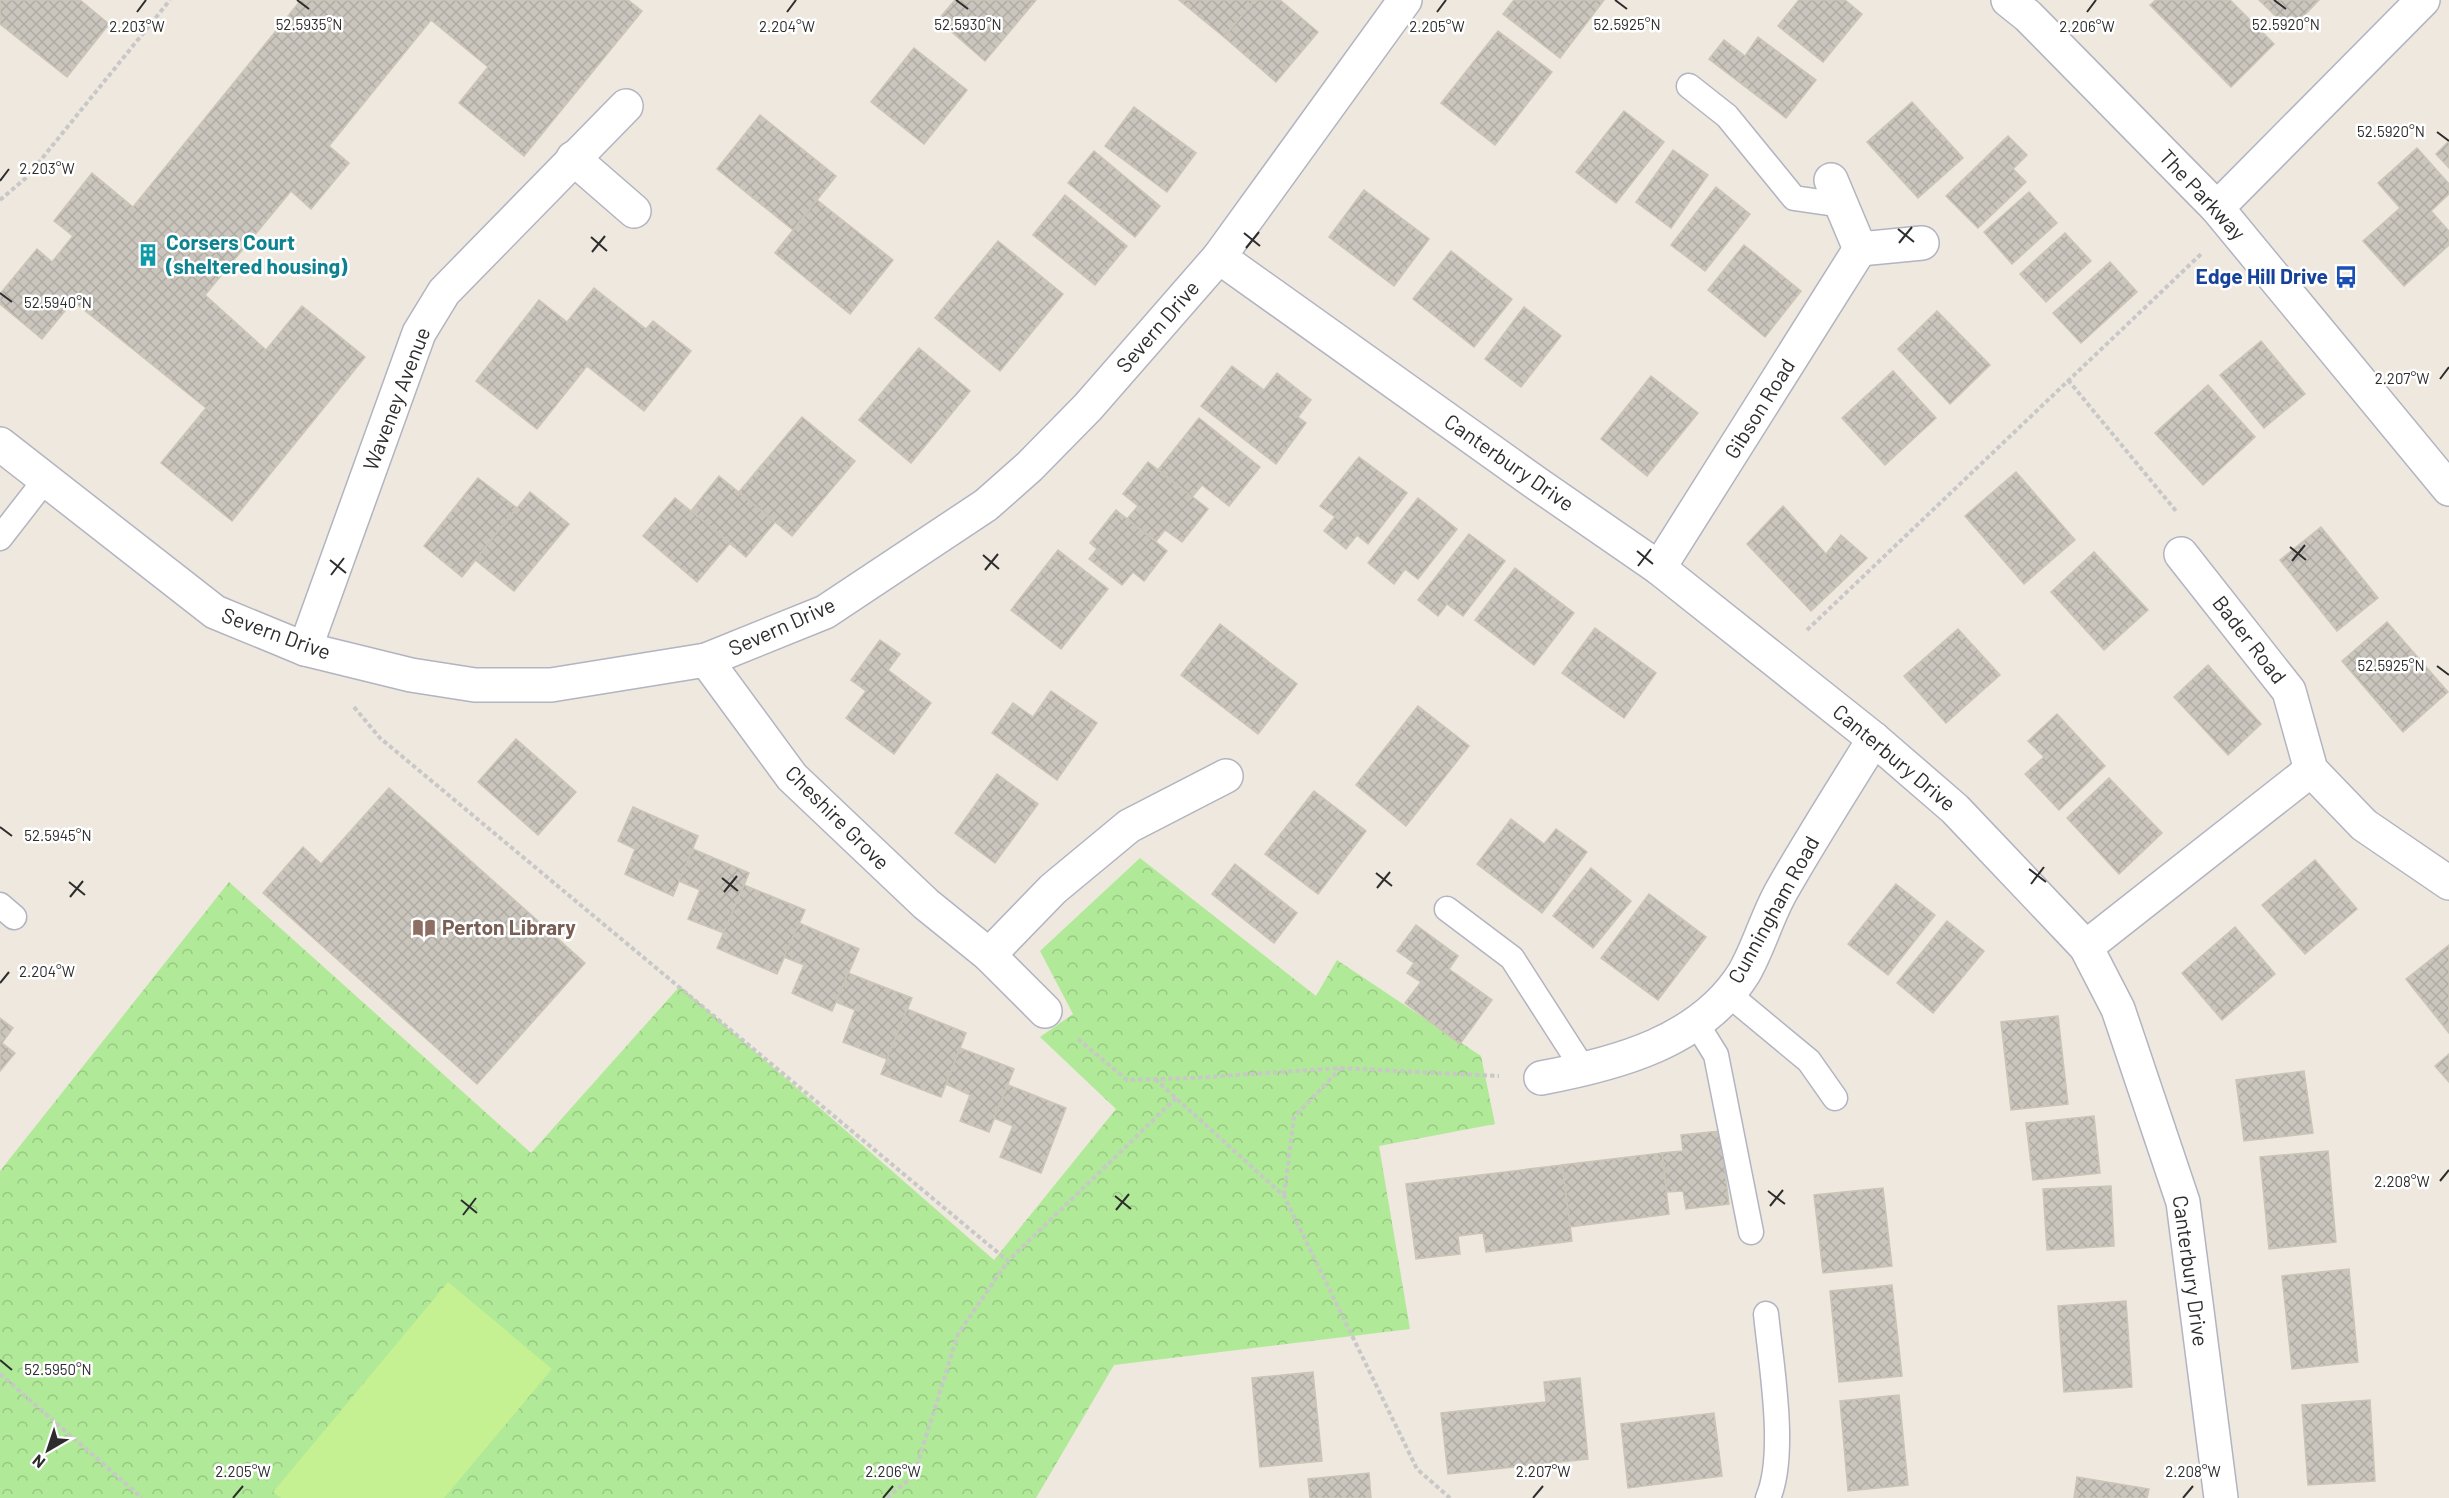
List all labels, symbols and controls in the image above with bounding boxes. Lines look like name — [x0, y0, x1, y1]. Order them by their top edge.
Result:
text: 52.5935°N — [276, 15, 342, 33]
text: 52.5930°N — [934, 15, 1002, 33]
text: 52.5925°N — [1593, 15, 1661, 33]
text: 52.5920°N — [2252, 15, 2320, 33]
text: 2.203°W — [109, 17, 165, 35]
text: 2.204°W — [759, 17, 815, 35]
text: 2.205°W — [1409, 17, 1465, 35]
text: 2.206°W — [2059, 17, 2115, 35]
text: 52.5920°N — [2357, 122, 2425, 140]
street label: The Parkway — [2155, 143, 2252, 245]
text: 2.203°W — [19, 159, 75, 177]
place label: Corsers Court (sheltered housing) — [165, 229, 348, 278]
building icon: Corsers Court (sheltered housing) — [135, 242, 161, 268]
place label: Edge Hill Drive — [2195, 263, 2328, 288]
bus stop icon: Edge Hill Drive — [2333, 264, 2359, 290]
street label: Severn Drive — [1110, 275, 1204, 377]
text: 52.5940°N — [24, 293, 92, 311]
street label: Waveney Avenue — [357, 323, 434, 474]
street label: Gibson Road — [1718, 354, 1799, 463]
text: 2.207°W — [2375, 369, 2429, 387]
street label: Canterbury Drive — [1440, 408, 1579, 516]
street label: Bader Road — [2208, 590, 2292, 688]
street label: Severn Drive — [724, 591, 839, 660]
street label: Severn Drive — [219, 601, 334, 664]
text: 52.5925°N — [2357, 656, 2425, 674]
street label: Canterbury Drive — [1829, 698, 1961, 815]
street label: Cheshire Grove — [781, 760, 895, 874]
text: 52.5945°N — [24, 826, 92, 844]
street label: Cunningham Road — [1722, 831, 1824, 987]
place label: Perton Library — [442, 914, 576, 939]
library icon: Perton Library — [411, 915, 437, 941]
text: 2.204°W — [19, 962, 75, 980]
text: 2.208°W — [2374, 1172, 2430, 1190]
street label: Canterbury Drive — [2168, 1194, 2214, 1348]
text: 52.5950°N — [24, 1360, 92, 1378]
north arrow — [18, 1420, 78, 1480]
text: N — [28, 1451, 48, 1473]
text: 2.205°W — [215, 1462, 271, 1480]
text: 2.206°W — [865, 1462, 921, 1480]
text: 2.207°W — [1516, 1462, 1570, 1480]
text: 2.208°W — [2165, 1462, 2221, 1480]

